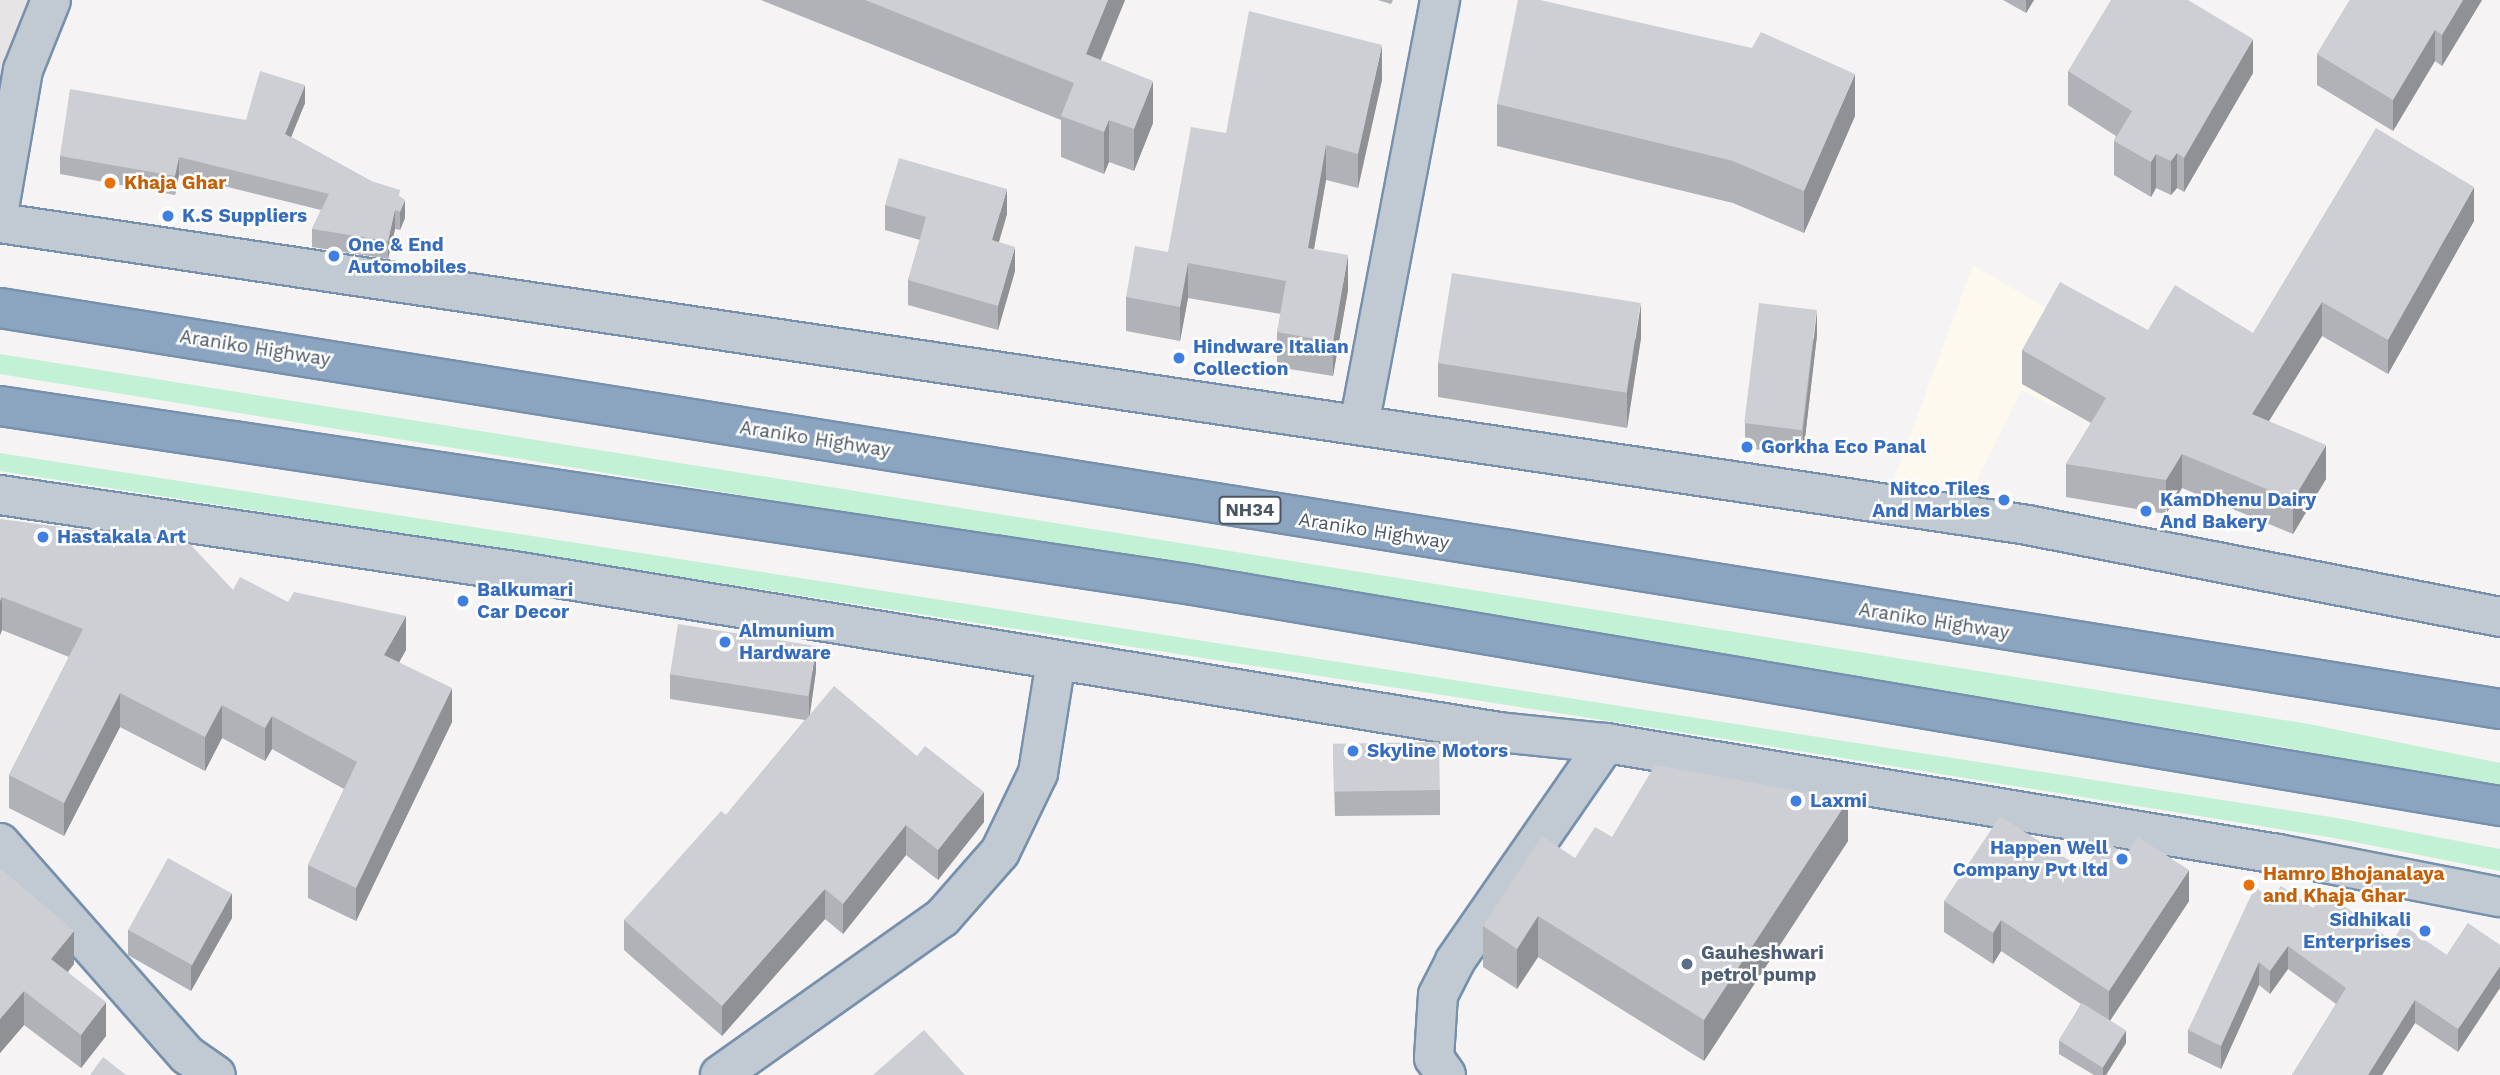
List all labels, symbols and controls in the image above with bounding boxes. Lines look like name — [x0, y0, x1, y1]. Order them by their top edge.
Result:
place label: Khaja Ghar — [124, 172, 227, 194]
marker: Khaja Ghar — [102, 175, 118, 191]
place label: K.S Suppliers — [182, 205, 307, 227]
marker: K.S Suppliers — [160, 208, 176, 224]
place label: One & End Automobiles — [348, 234, 466, 278]
marker: One & End Automobiles — [326, 248, 342, 264]
street label: Araniko Highway — [178, 325, 332, 371]
place label: Hindware Italian Collection — [1193, 336, 1349, 380]
marker: Hindware Italian Collection — [1171, 350, 1187, 366]
street label: Araniko Highway — [738, 416, 892, 462]
place label: Gorkha Eco Panal — [1761, 436, 1926, 458]
marker: Gorkha Eco Panal — [1739, 439, 1755, 455]
place label: Nitco Tiles And Marbles — [1872, 478, 1990, 522]
place label: KamDhenu Dairy And Bakery — [2160, 489, 2316, 533]
marker: Nitco Tiles And Marbles — [1996, 492, 2012, 508]
road number: NH34 — [1218, 496, 1282, 524]
marker: KamDhenu Dairy And Bakery — [2138, 503, 2154, 519]
street label: Araniko Highway — [1297, 508, 1451, 554]
place label: Hastakala Art — [57, 526, 186, 548]
marker: Hastakala Art — [35, 529, 51, 545]
place label: Balkumari Car Decor — [477, 579, 573, 623]
marker: Balkumari Car Decor — [455, 593, 471, 609]
street label: Araniko Highway — [1857, 598, 2011, 644]
place label: Almunium Hardware — [739, 620, 835, 664]
marker: Almunium Hardware — [717, 634, 733, 650]
place label: Skyline Motors — [1367, 740, 1508, 762]
marker: Skyline Motors — [1345, 743, 1361, 759]
place label: Laxmi — [1810, 790, 1867, 812]
marker: Laxmi — [1788, 793, 1804, 809]
place label: Happen Well Company Pvt ltd — [1952, 837, 2108, 881]
marker: Happen Well Company Pvt ltd — [2114, 851, 2130, 867]
place label: Hamro Bhojanalaya and Khaja Ghar — [2263, 863, 2445, 907]
marker: Hamro Bhojanalaya and Khaja Ghar — [2241, 877, 2257, 893]
place label: Sidhikali Enterprises — [2303, 909, 2411, 953]
marker: Sidhikali Enterprises — [2417, 923, 2433, 939]
place label: Gauheshwari petrol pump — [1701, 942, 1824, 986]
marker: Gauheshwari petrol pump — [1679, 956, 1695, 972]

